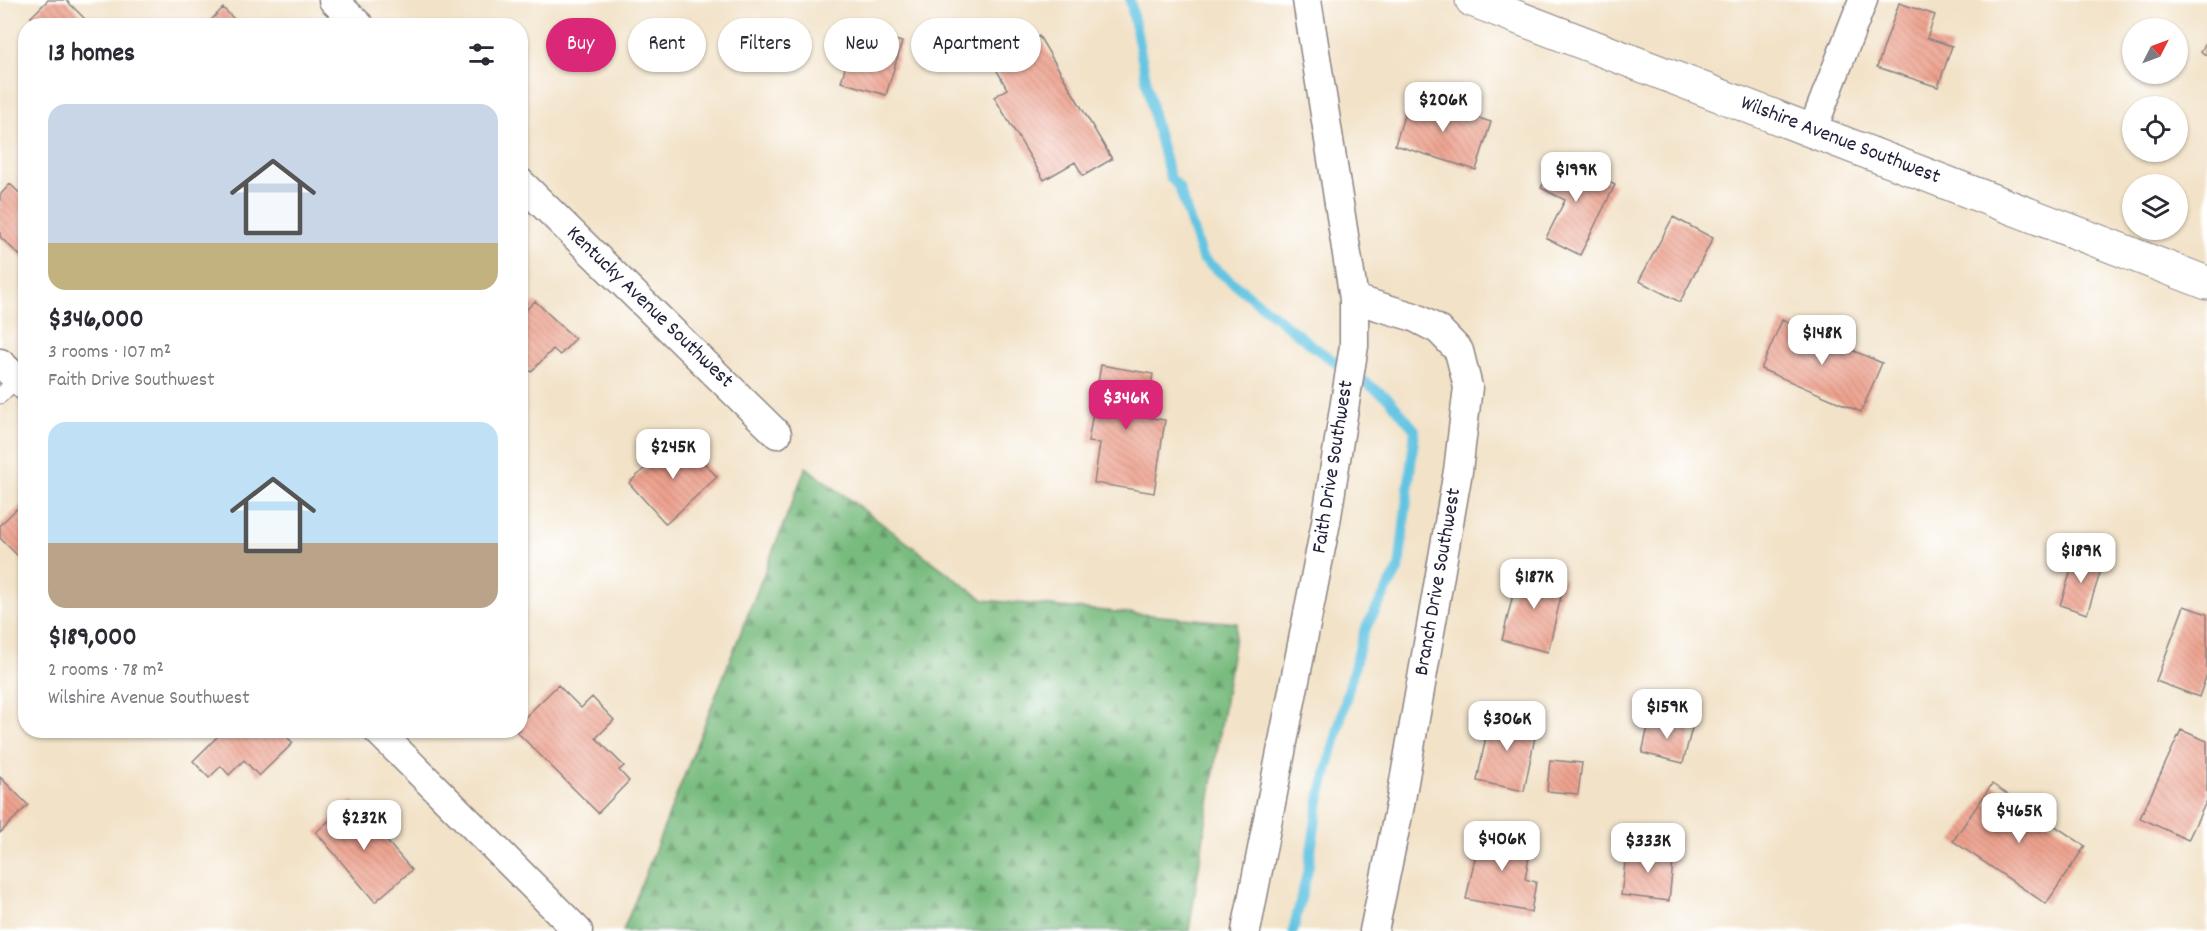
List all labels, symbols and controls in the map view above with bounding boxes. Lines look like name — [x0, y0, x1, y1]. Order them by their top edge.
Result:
chip: Buy — [546, 18, 616, 72]
chip: Rent — [628, 18, 706, 72]
chip: Filters — [718, 18, 812, 72]
chip: New — [824, 18, 899, 72]
chip: Apartment — [911, 18, 1041, 72]
north arrow — [2122, 18, 2188, 84]
map controls — [2122, 18, 2188, 240]
text: 13 homes — [48, 36, 135, 73]
icon: filters — [465, 38, 498, 71]
pin: $206K — [1401, 82, 1485, 133]
text: $206K — [1419, 87, 1467, 115]
street label: Wilshire Avenue Southwest — [1736, 89, 1944, 193]
button: locate — [2122, 96, 2188, 162]
icon: home — [219, 143, 327, 251]
pin: $199K — [1534, 152, 1618, 203]
text: $199K — [1555, 157, 1597, 185]
button: layers — [2122, 174, 2188, 240]
street label: Kentucky Avenue Southwest — [559, 220, 740, 396]
text: $346,000 — [48, 302, 144, 339]
pin: $148K — [1780, 315, 1864, 366]
text: $148K — [1802, 320, 1842, 348]
text: 3 rooms · 107 m² — [48, 339, 171, 367]
text: Faith Drive Southwest — [48, 367, 215, 395]
street label: Faith Drive Southwest — [1306, 378, 1363, 556]
pin: $346K — [1084, 380, 1168, 431]
text: $346K — [1103, 385, 1149, 413]
pin: $245K — [631, 429, 715, 480]
text: $245K — [650, 434, 696, 462]
icon: home — [219, 461, 327, 569]
street label: Branch Drive Southwest — [1408, 486, 1470, 678]
pin: $189K — [2039, 533, 2123, 584]
text: $189K — [2061, 538, 2101, 566]
pin: $187K — [1492, 559, 1576, 610]
text: $187K — [1514, 564, 1554, 592]
text: $189,000 — [48, 620, 137, 657]
text: 2 rooms · 78 m² — [48, 657, 164, 685]
text: Wilshire Avenue Southwest — [48, 685, 250, 713]
pin: $159K — [1625, 689, 1709, 740]
text: $159K — [1646, 694, 1688, 722]
pin: $306K — [1465, 701, 1549, 752]
text: $306K — [1483, 706, 1531, 734]
pin: $465K — [1977, 793, 2061, 844]
text: $465K — [1996, 798, 2042, 826]
pin: $232K — [322, 800, 406, 851]
text: $232K — [341, 805, 387, 833]
pin: $406K — [1460, 821, 1544, 872]
pin: $333K — [1606, 823, 1690, 874]
text: $406K — [1478, 826, 1526, 854]
text: $333K — [1625, 828, 1671, 856]

